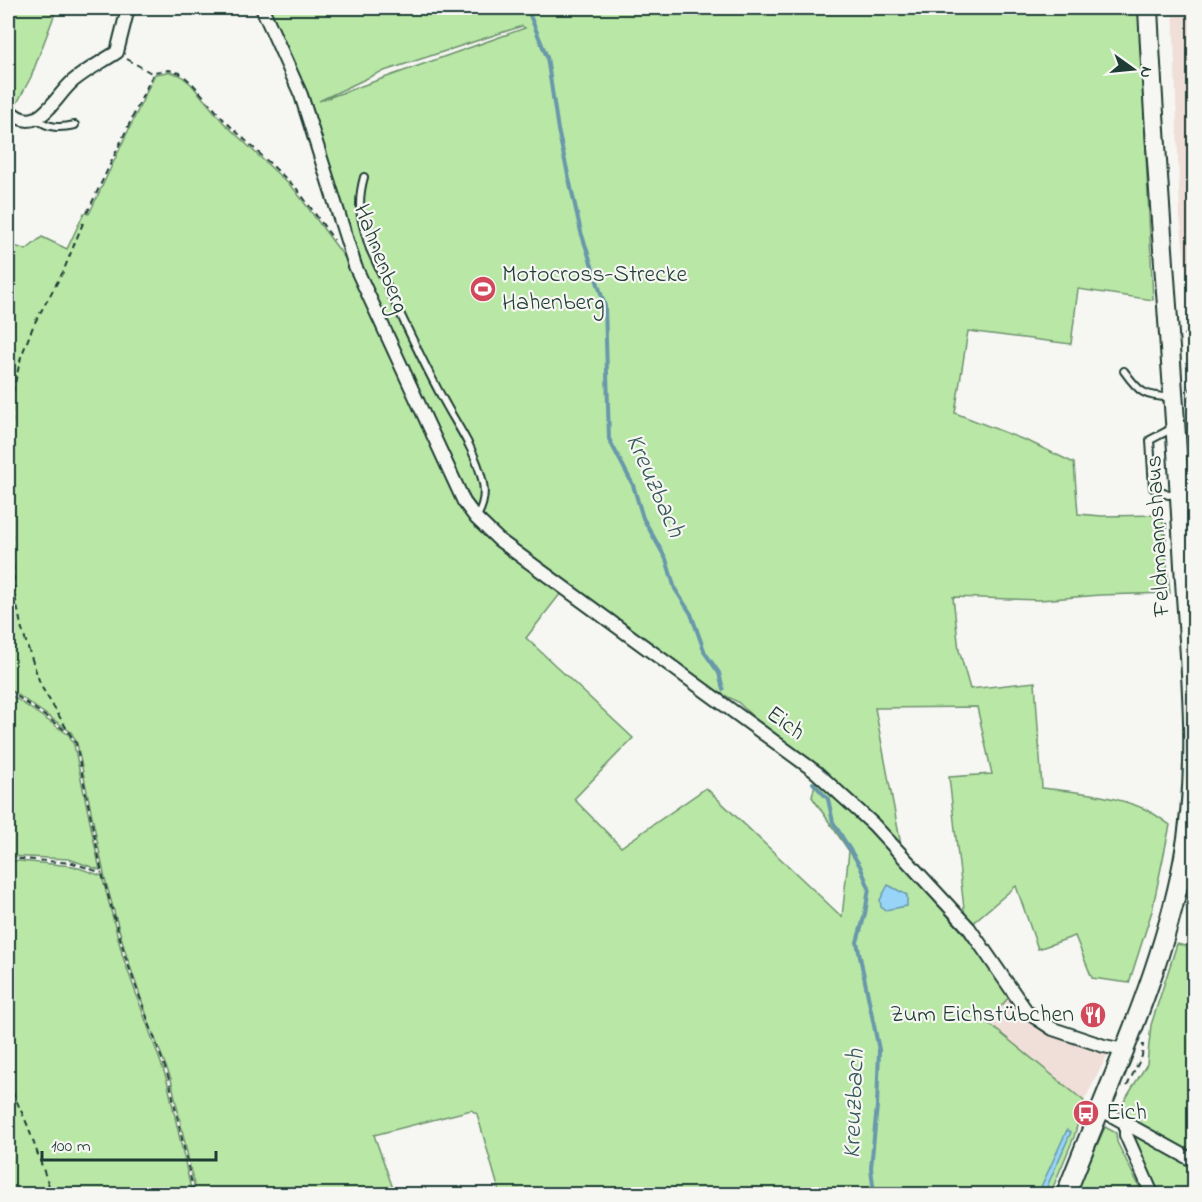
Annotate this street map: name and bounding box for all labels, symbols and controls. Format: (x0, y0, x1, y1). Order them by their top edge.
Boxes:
north arrow (1103, 39, 1163, 99)
text: N (1133, 64, 1159, 81)
street label: Hahnenberg (343, 199, 417, 319)
place label: Motocross-Strecke Hahenberg (502, 258, 687, 321)
sports icon: Motocross-Strecke Hahenberg (468, 274, 498, 304)
water label: Kreuzbach (614, 428, 694, 544)
street label: Feldmannshaus (1137, 454, 1181, 619)
street label: Eich (758, 698, 812, 750)
place label: Zum Eichstübchen (890, 998, 1074, 1033)
restaurant icon: Zum Eichstübchen (1078, 1000, 1108, 1030)
water label: Kreuzbach (834, 1048, 876, 1159)
place label: Eich (1106, 1096, 1147, 1131)
bus stop icon: Eich (1071, 1098, 1101, 1128)
scale bar (42, 1124, 216, 1162)
text: 100 m (51, 1134, 91, 1160)

